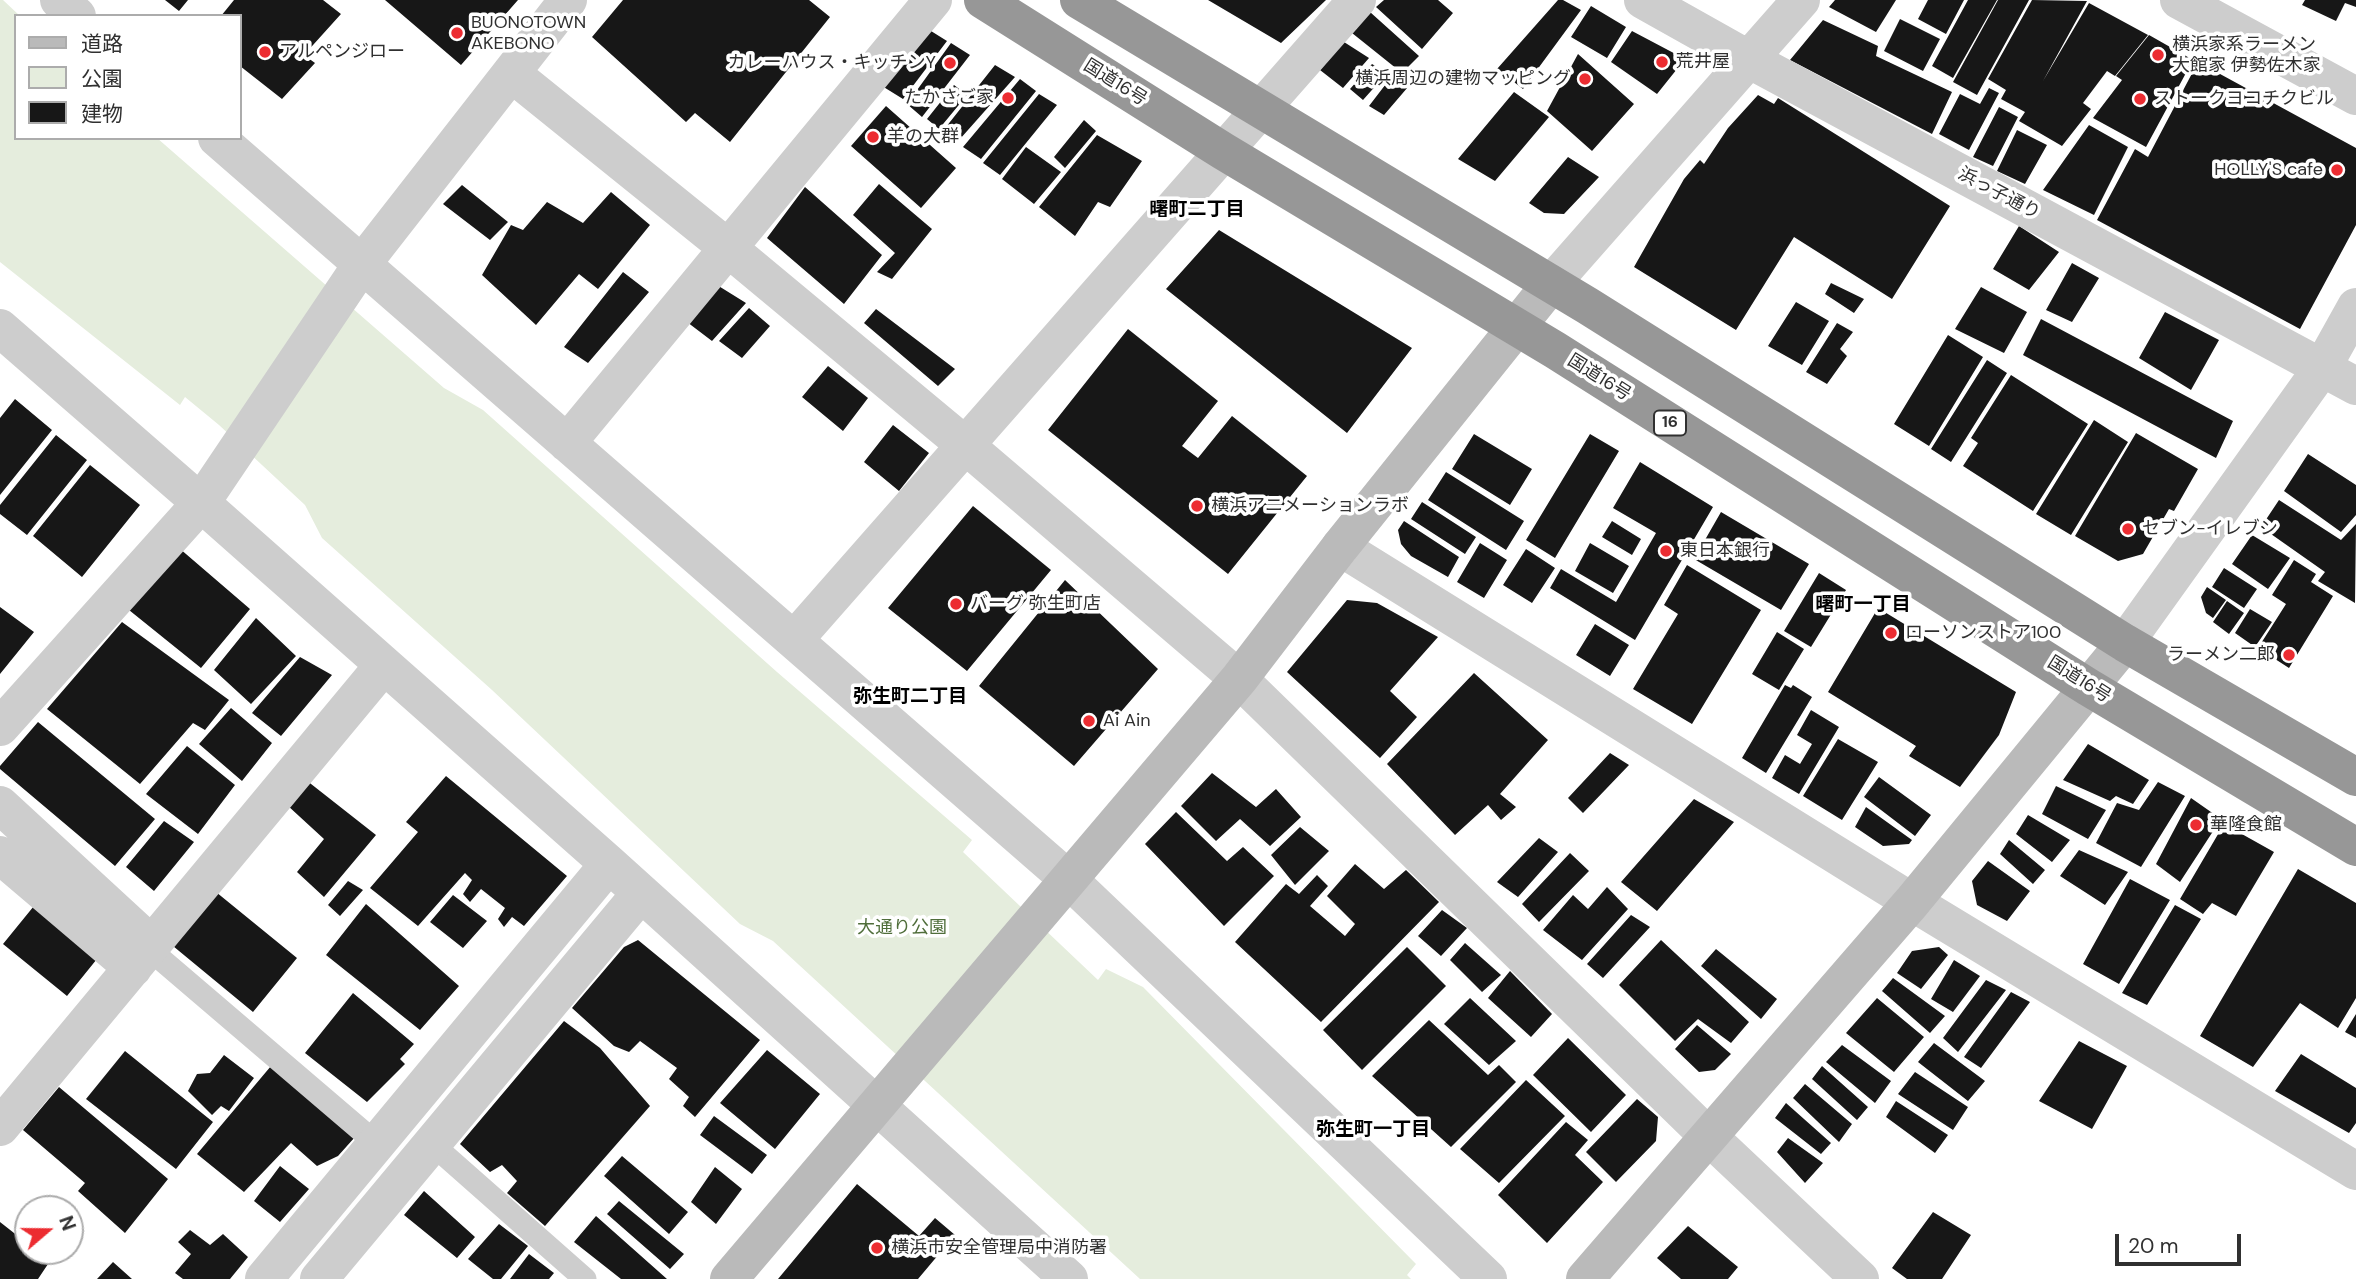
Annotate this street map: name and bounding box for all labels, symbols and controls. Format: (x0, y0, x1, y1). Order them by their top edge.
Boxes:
place label: BUONOTOWN AKEBONO (471, 12, 586, 54)
legend (14, 14, 242, 140)
marker: BUONOTOWN AKEBONO (449, 25, 465, 41)
text: 道路 (81, 30, 123, 58)
place label: 横浜家系ラーメン 大館家 伊勢佐木家 (2172, 34, 2321, 76)
place label: アルペンジロー (279, 41, 405, 63)
marker: アルペンジロー (257, 44, 273, 60)
marker: 横浜家系ラーメン 大館家 伊勢佐木家 (2150, 47, 2166, 63)
place label: 荒井屋 (1676, 51, 1730, 73)
place label: カレーハウス・キッチンY (728, 52, 936, 74)
marker: 荒井屋 (1654, 54, 1670, 70)
marker: カレーハウス・キッチンY (942, 55, 958, 71)
street label: 国道16号 (1079, 55, 1151, 111)
text: 公園 (81, 65, 123, 93)
place label: 横浜周辺の建物マッピング (1355, 68, 1571, 90)
marker: 横浜周辺の建物マッピング (1577, 71, 1593, 87)
place label: たかさご家 (904, 87, 994, 109)
place label: ストークヨコチクビル (2154, 88, 2334, 110)
marker: たかさご家 (1000, 90, 1016, 106)
marker: ストークヨコチクビル (2132, 91, 2148, 107)
text: 建物 (81, 100, 123, 128)
place label: 羊の大群 (887, 126, 959, 148)
marker: 羊の大群 (865, 129, 881, 145)
place label: HOLLY'S cafe (2214, 159, 2323, 181)
marker: HOLLY'S cafe (2329, 162, 2345, 178)
street label: 浜っ子通り (1954, 163, 2044, 225)
district label: 曙町二丁目 (1150, 199, 1244, 221)
street label: 国道16号 (1563, 350, 1635, 406)
road number: 16 (1654, 410, 1686, 436)
place label: 横浜アニメーションラボ (1211, 495, 1409, 517)
marker: 横浜アニメーションラボ (1189, 498, 1205, 514)
place label: セブン-イレブン (2142, 518, 2278, 540)
marker: セブン-イレブン (2120, 521, 2136, 537)
place label: 東日本銀行 (1680, 540, 1770, 562)
marker: 東日本銀行 (1658, 543, 1674, 559)
place label: バーグ 弥生町店 (970, 593, 1101, 615)
district label: 曙町一丁目 (1816, 594, 1910, 616)
marker: バーグ 弥生町店 (948, 596, 964, 612)
place label: ローソンストア100 (1905, 622, 2061, 644)
marker: ローソンストア100 (1883, 625, 1899, 641)
place label: ラーメン二郎 (2167, 644, 2275, 666)
marker: ラーメン二郎 (2281, 647, 2297, 663)
street label: 国道16号 (2043, 652, 2115, 708)
district label: 弥生町二丁目 (853, 686, 967, 708)
place label: Ai Ain (1103, 710, 1151, 732)
marker: Ai Ain (1081, 713, 1097, 729)
place label: 華隆食館 (2210, 814, 2282, 836)
marker: 華隆食館 (2188, 817, 2204, 833)
park label: 大通り公園 (857, 917, 947, 939)
district label: 弥生町一丁目 (1316, 1119, 1430, 1141)
north arrow (14, 1195, 84, 1265)
text: N (53, 1213, 81, 1234)
scale bar (2118, 1220, 2244, 1264)
text: 20 m (2128, 1232, 2179, 1260)
place label: 横浜市安全管理局中消防署 (891, 1237, 1107, 1259)
marker: 横浜市安全管理局中消防署 (869, 1240, 885, 1256)

